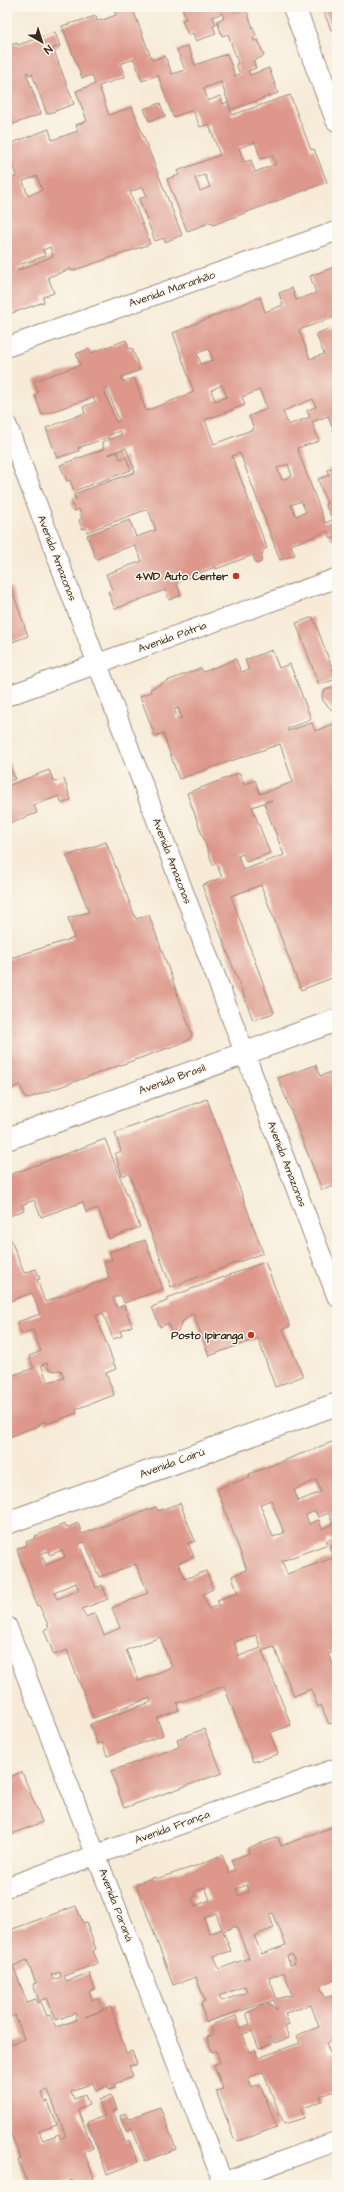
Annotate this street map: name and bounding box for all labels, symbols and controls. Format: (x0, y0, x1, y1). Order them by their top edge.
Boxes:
north arrow (22, 22, 62, 62)
text: N (41, 41, 55, 57)
street label: Avenida Maranhão (127, 267, 218, 311)
street label: Avenida Amazonas (34, 513, 80, 604)
place label: 4WD Auto Center (135, 569, 229, 584)
marker: 4WD Auto Center (231, 571, 241, 581)
street label: Avenida Pátria (136, 618, 209, 656)
street label: Avenida Amazonas (149, 816, 195, 907)
street label: Avenida Brasil (137, 1060, 208, 1098)
street label: Avenida Amazonas (264, 1119, 310, 1210)
place label: Posto Ipiranga (171, 1328, 243, 1345)
marker: Posto Ipiranga (246, 1330, 256, 1340)
street label: Avenida Cairú (137, 1444, 207, 1482)
street label: Avenida França (132, 1806, 212, 1848)
street label: Avenida Paraná (95, 1866, 137, 1944)

